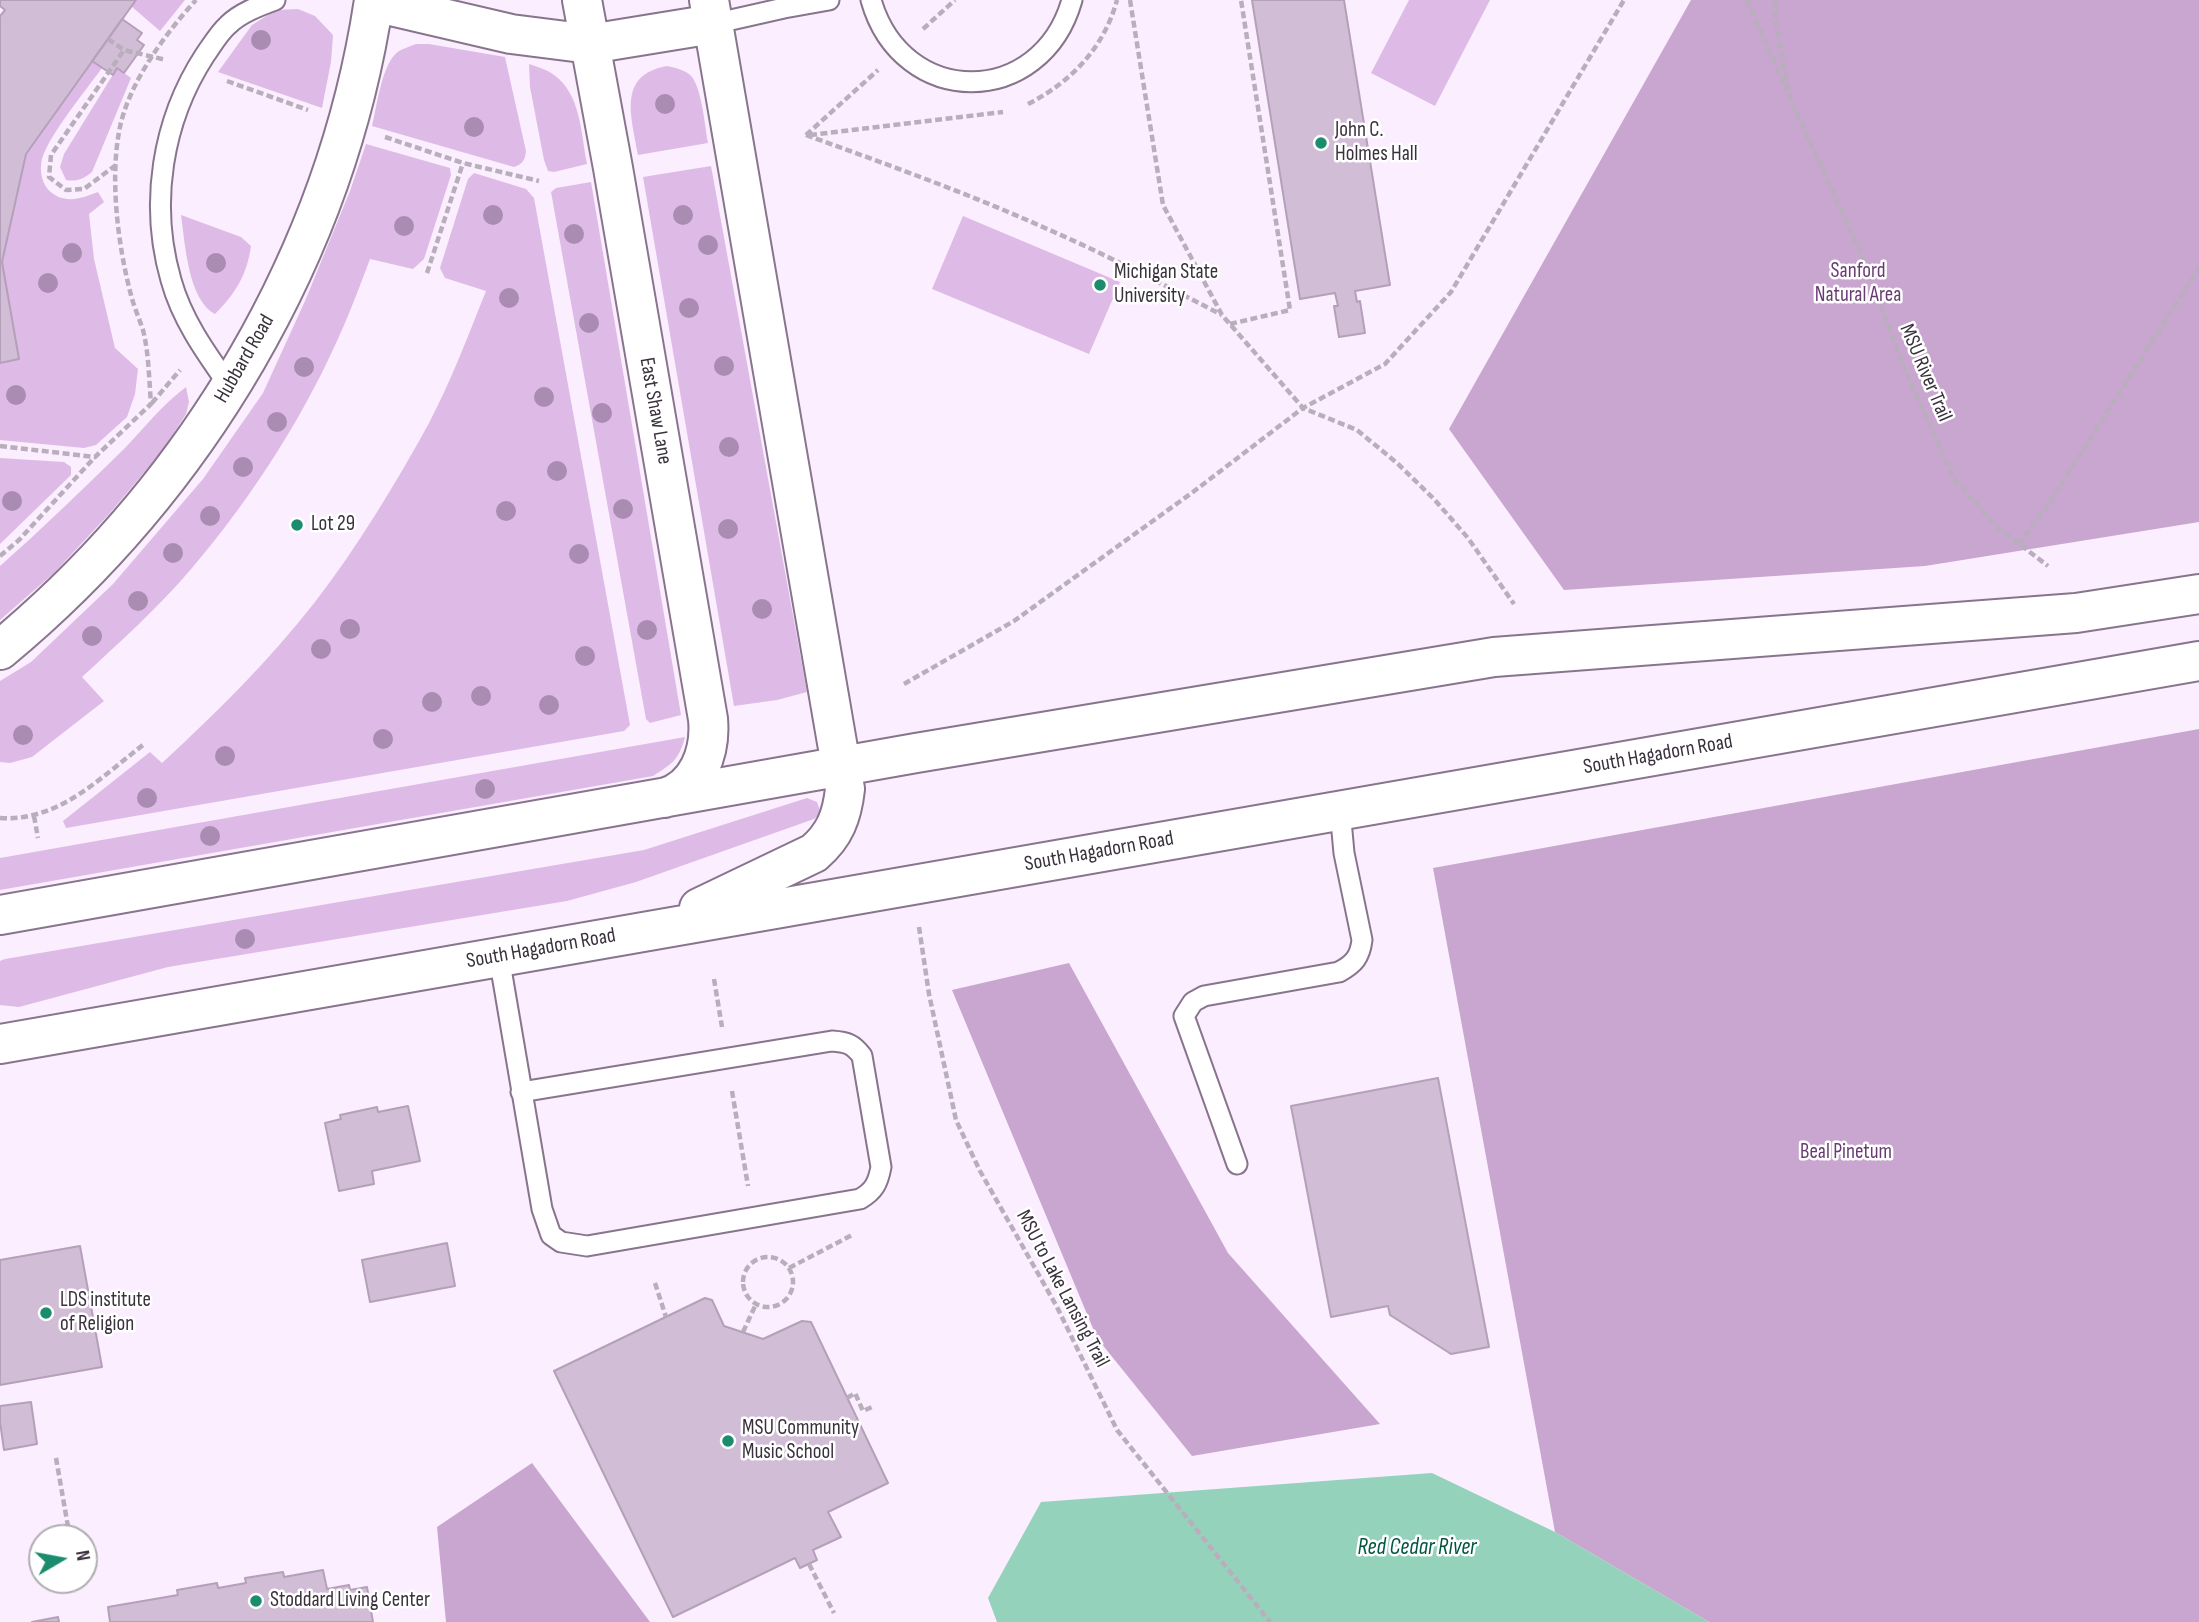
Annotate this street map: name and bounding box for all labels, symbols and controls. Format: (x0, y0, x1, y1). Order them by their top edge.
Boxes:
place label: John C. Holmes Hall (1335, 118, 1418, 168)
marker: John C. Holmes Hall (1313, 135, 1329, 151)
park label: Sanford Natural Area (1815, 259, 1901, 309)
place label: Michigan State University (1114, 260, 1218, 310)
marker: Michigan State University (1092, 277, 1108, 293)
street label: Hubbard Road (210, 310, 280, 408)
street label: MSU River Trail (1893, 321, 1957, 425)
street label: East Shaw Lane (633, 356, 677, 466)
place label: Lot 29 (311, 512, 355, 538)
marker: Lot 29 (289, 517, 305, 533)
street label: South Hagadorn Road (1581, 729, 1735, 781)
street label: South Hagadorn Road (1022, 826, 1176, 878)
street label: South Hagadorn Road (464, 923, 618, 975)
park label: Beal Pinetum (1800, 1140, 1892, 1166)
street label: MSU to Lake Lansing Trail (1010, 1206, 1114, 1372)
place label: LDS institute of Religion (60, 1288, 151, 1338)
marker: LDS institute of Religion (38, 1305, 54, 1321)
place label: MSU Community Music School (742, 1416, 859, 1466)
marker: MSU Community Music School (720, 1433, 736, 1449)
north arrow (28, 1524, 98, 1594)
water label: Red Cedar River (1357, 1534, 1477, 1562)
text: N (70, 1549, 94, 1563)
place label: Stoddard Living Center (270, 1588, 430, 1614)
marker: Stoddard Living Center (248, 1593, 264, 1609)

